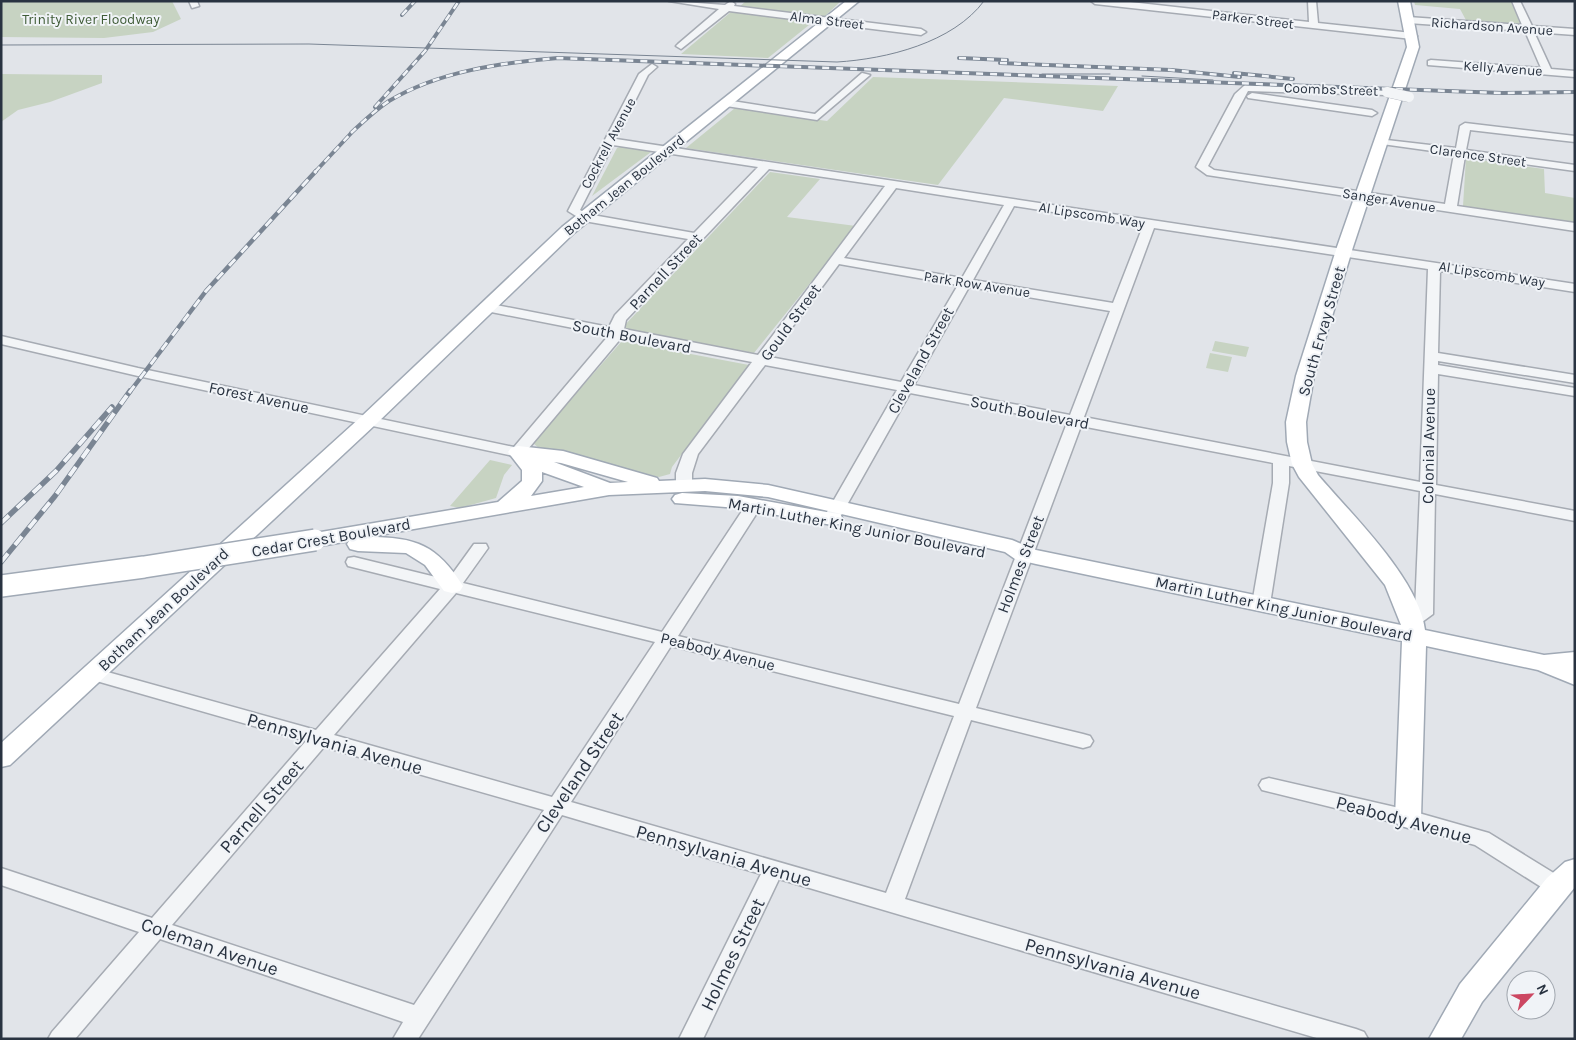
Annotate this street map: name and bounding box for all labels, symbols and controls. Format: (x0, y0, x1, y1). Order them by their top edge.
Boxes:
street label: Parker Street (1211, 6, 1295, 33)
street label: Alma Street (789, 8, 865, 33)
park label: Trinity River Floodway (22, 11, 160, 28)
street label: Richardson Avenue (1430, 14, 1554, 39)
street label: Kelly Avenue (1463, 57, 1543, 80)
street label: Coombs Street (1284, 79, 1378, 100)
street label: Cockrell Avenue (577, 95, 640, 192)
street label: Botham Jean Boulevard (560, 131, 688, 239)
street label: Clarence Street (1429, 140, 1527, 171)
street label: Sanger Avenue (1341, 185, 1437, 216)
street label: Al Lipscomb Way (1038, 199, 1147, 232)
street label: Parnell Street (625, 229, 706, 314)
street label: Al Lipscomb Way (1438, 258, 1547, 291)
street label: South Ervay Street (1294, 264, 1349, 398)
street label: Park Row Avenue (923, 268, 1031, 301)
street label: Gould Street (756, 280, 825, 364)
street label: Cleveland Street (883, 304, 958, 417)
street label: South Boulevard (571, 316, 693, 357)
street label: Forest Avenue (207, 378, 311, 417)
street label: Colonial Avenue (1418, 388, 1439, 504)
street label: South Boulevard (969, 392, 1091, 433)
street label: Martin Luther King Junior Boulevard (726, 493, 987, 562)
street label: Holmes Street (993, 513, 1048, 616)
street label: Cedar Crest Boulevard (250, 514, 412, 561)
street label: Botham Jean Boulevard (94, 544, 233, 675)
street label: Martin Luther King Junior Boulevard (1154, 572, 1414, 645)
street label: Peabody Avenue (659, 628, 777, 675)
street label: Pennsylvania Avenue (244, 708, 425, 780)
street label: Cleveland Street (531, 708, 628, 837)
street label: Parnell Street (215, 756, 308, 858)
street label: Peabody Avenue (1334, 791, 1474, 849)
street label: Pennsylvania Avenue (633, 820, 814, 892)
street label: Holmes Street (696, 895, 770, 1014)
street label: Coleman Avenue (138, 913, 281, 981)
street label: Pennsylvania Avenue (1022, 933, 1203, 1005)
north arrow (1506, 970, 1556, 1020)
text: N (1533, 982, 1552, 998)

